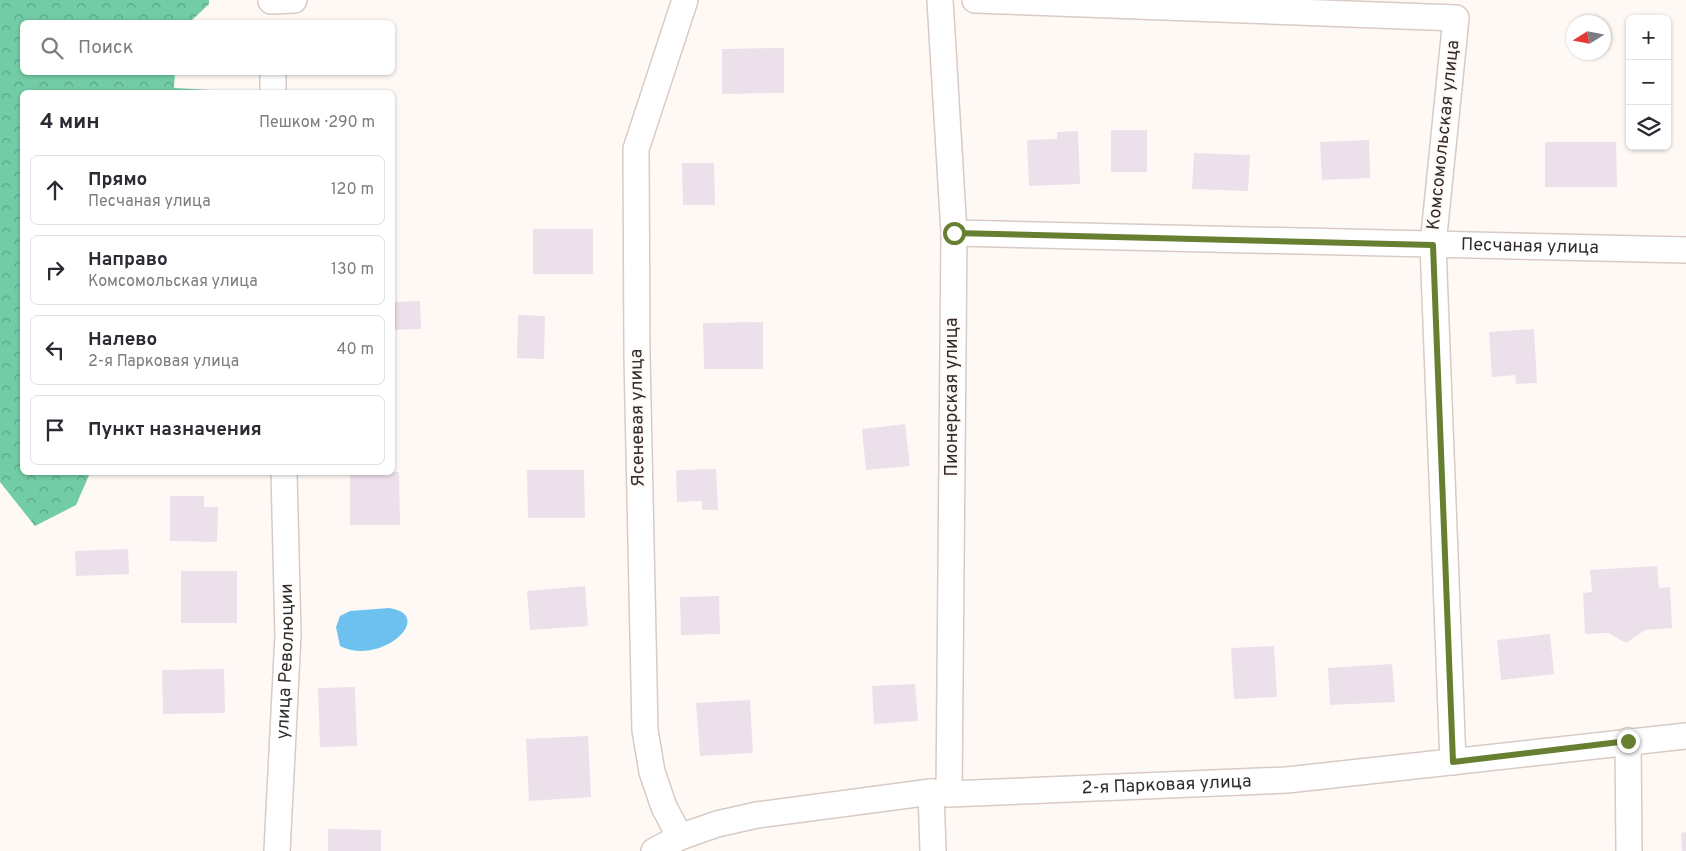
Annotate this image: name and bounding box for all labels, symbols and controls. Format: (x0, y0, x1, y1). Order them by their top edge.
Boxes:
north arrow (1566, 15, 1611, 60)
map controls (1626, 15, 1671, 150)
button: + (1626, 15, 1671, 60)
search box (20, 20, 395, 75)
icon: search (38, 34, 66, 62)
text: Поиск (78, 36, 134, 60)
street label: Комсомольская улица (1423, 39, 1465, 231)
button: − (1626, 60, 1671, 105)
button: layers (1626, 105, 1671, 150)
text: 4 мин (40, 109, 100, 136)
text: Пешком · 290 m (259, 113, 375, 133)
text: Прямо (88, 168, 147, 192)
icon: ahead (41, 176, 69, 204)
text: 120 m (331, 180, 374, 200)
text: Песчаная улица (88, 192, 211, 212)
route start (943, 222, 966, 245)
street label: Песчаная улица (1461, 233, 1599, 259)
text: Направо (88, 248, 168, 272)
icon: right (41, 256, 69, 284)
text: 130 m (331, 260, 374, 280)
text: Комсомольская улица (88, 272, 258, 292)
street label: Пионерская улица (941, 318, 964, 476)
text: Налево (88, 328, 157, 352)
icon: left (41, 336, 69, 364)
text: 40 m (336, 340, 374, 360)
street label: Ясеневая улица (625, 349, 651, 487)
text: 2-я Парковая улица (88, 352, 239, 372)
icon: arrive (41, 416, 69, 444)
text: Пункт назначения (88, 418, 262, 442)
street label: улица Революции (271, 583, 300, 740)
route end (1617, 730, 1640, 753)
street label: 2-я Парковая улица (1081, 770, 1252, 800)

